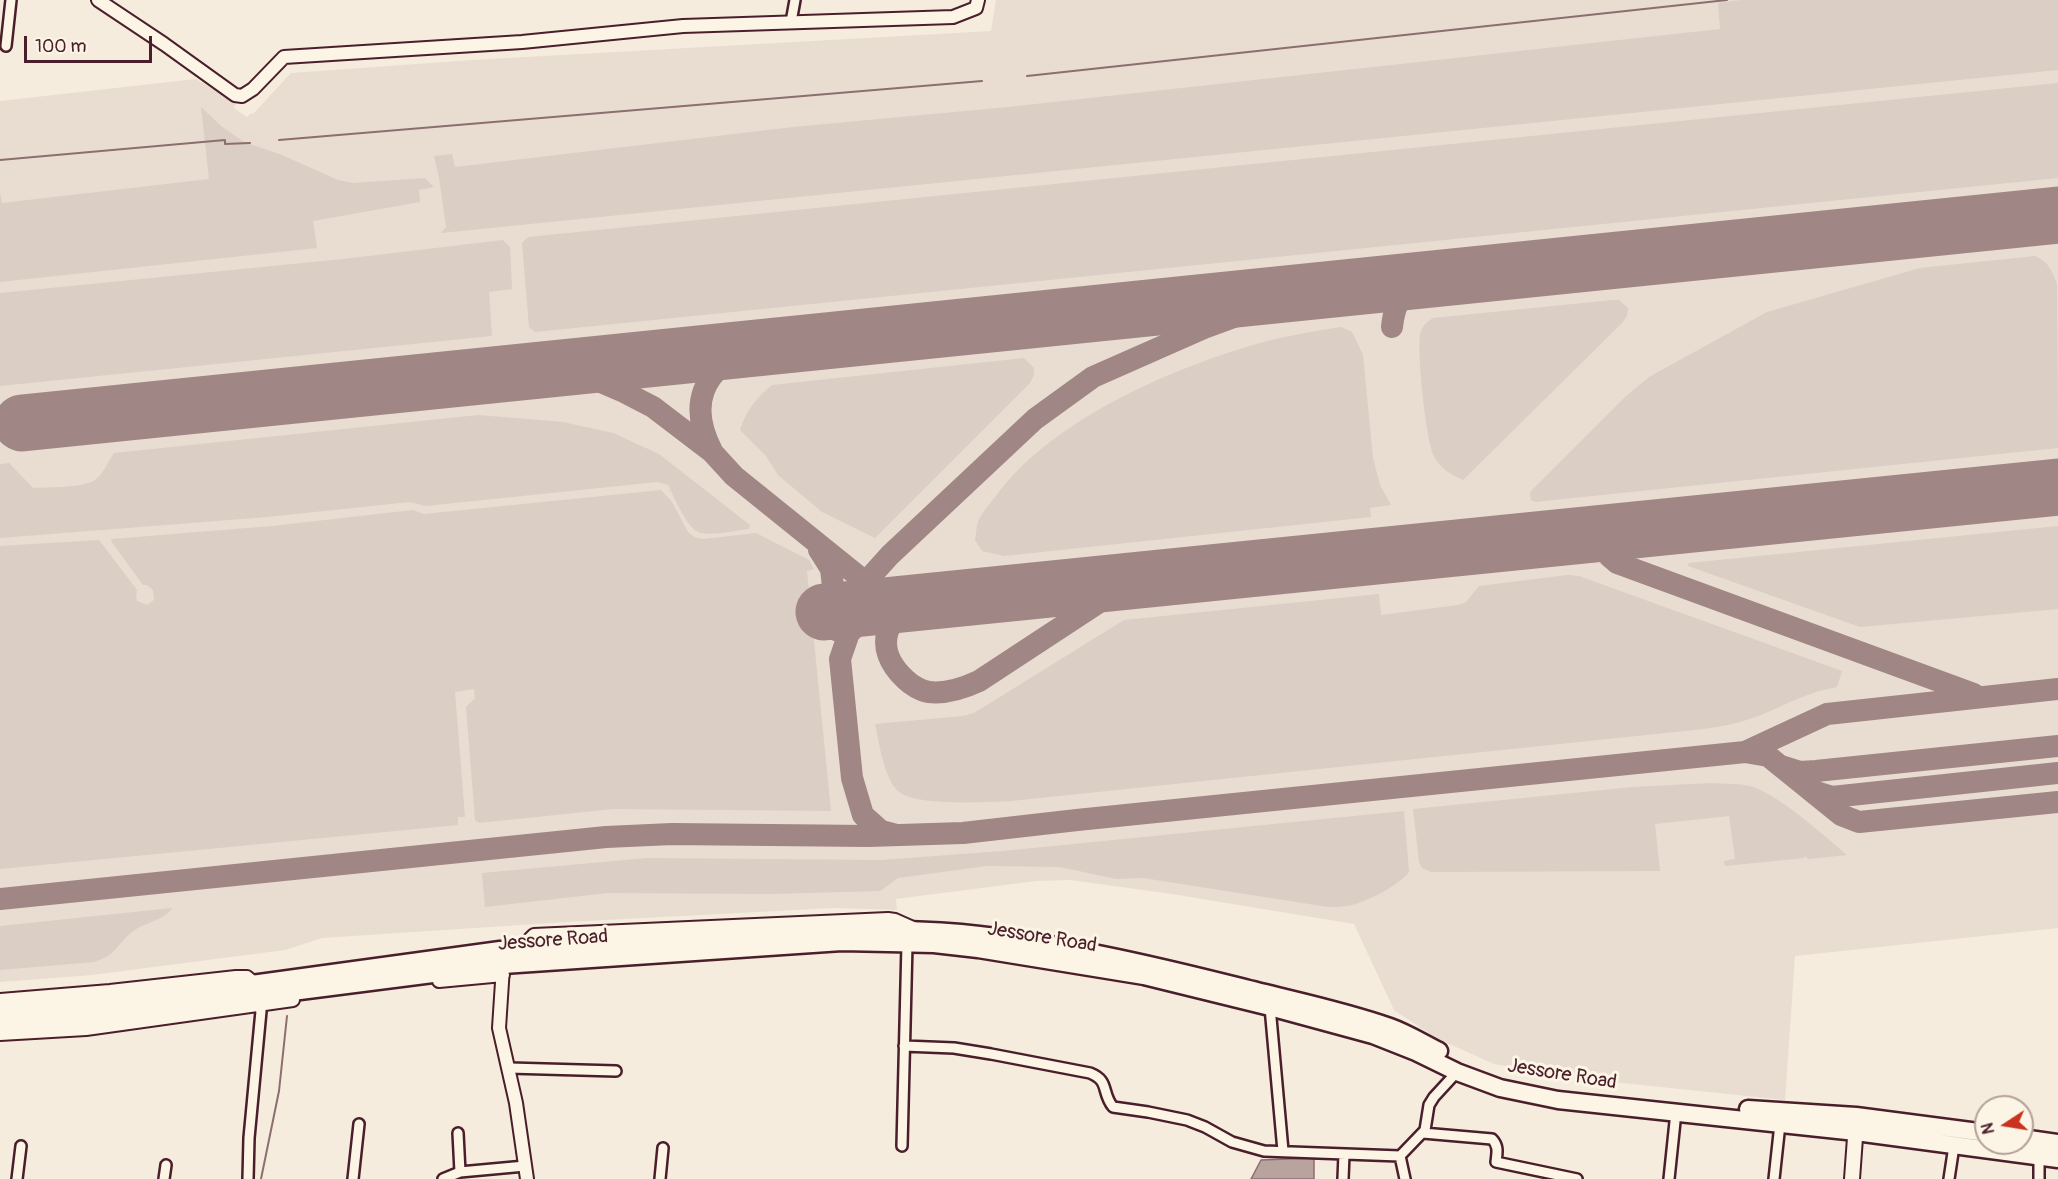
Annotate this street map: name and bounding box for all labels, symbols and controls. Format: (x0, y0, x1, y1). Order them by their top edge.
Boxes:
scale bar (27, 24, 154, 62)
text: 100 m (35, 35, 87, 58)
street label: Jessore Road (986, 918, 1098, 958)
street label: Jessore Road (497, 925, 609, 957)
street label: Jessore Road (1506, 1055, 1618, 1095)
north arrow (1974, 1095, 2034, 1155)
text: N (1977, 1121, 1999, 1136)

